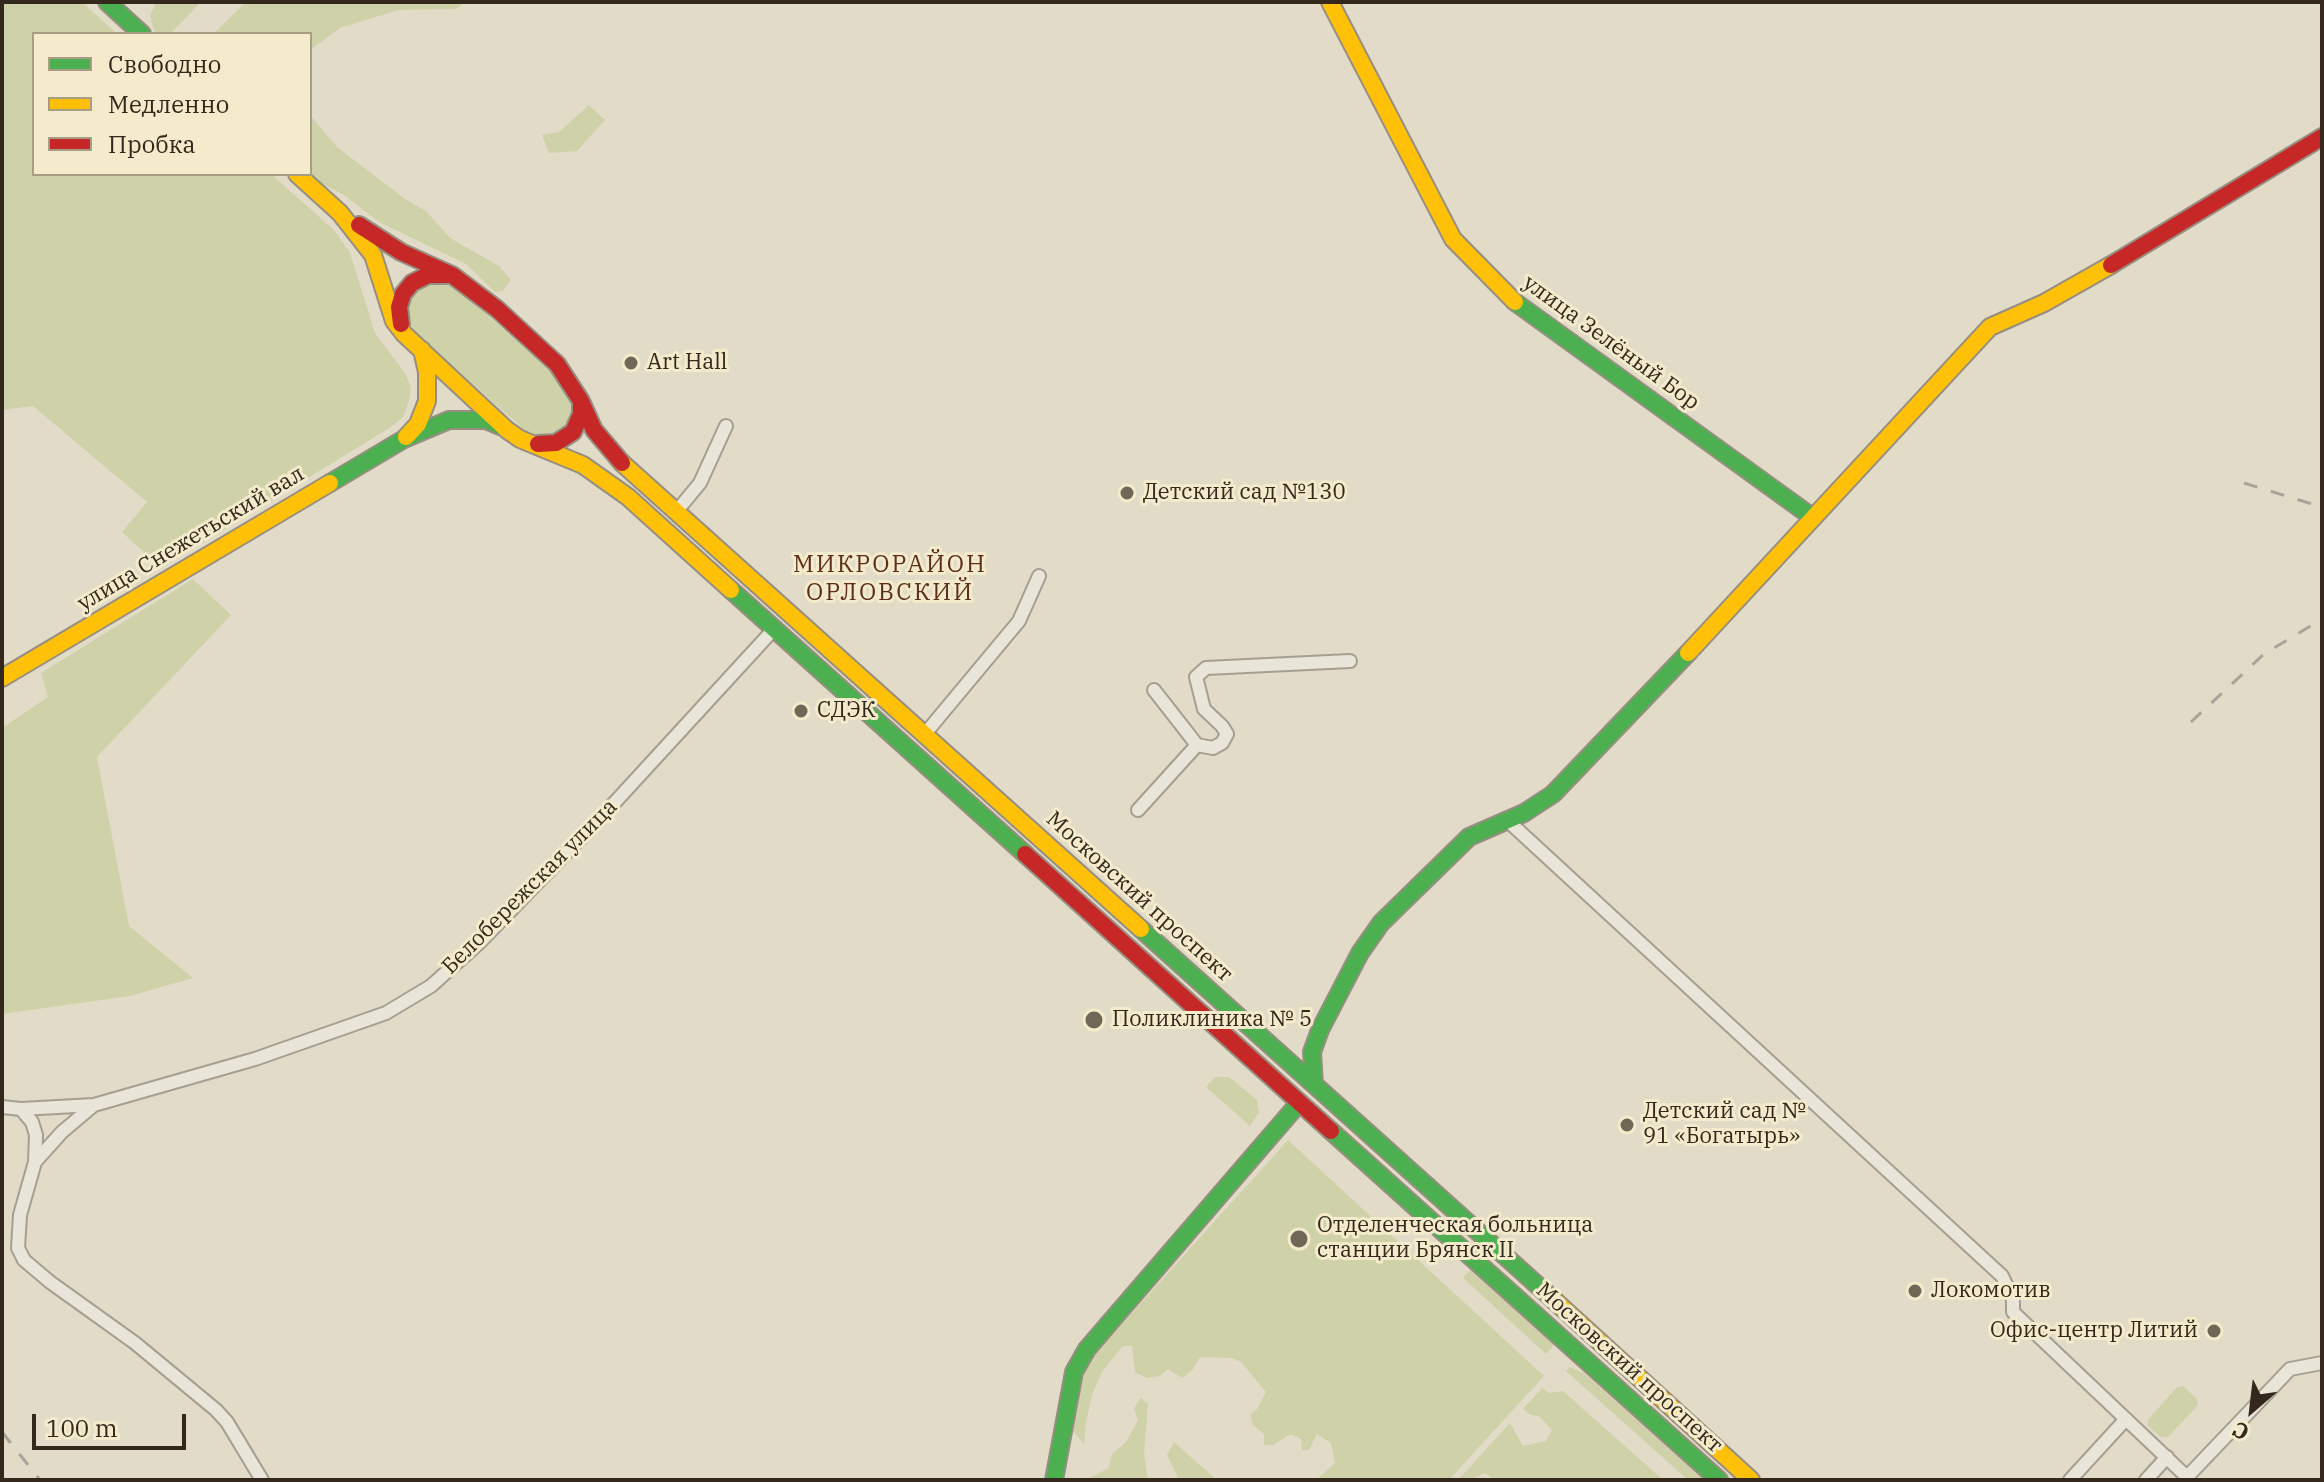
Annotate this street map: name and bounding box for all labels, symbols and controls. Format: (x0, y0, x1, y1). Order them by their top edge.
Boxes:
legend (32, 32, 312, 176)
text: Свободно (108, 48, 221, 80)
text: Медленно (108, 88, 229, 120)
text: Пробка (108, 128, 196, 160)
street label: улица Зелёный Бор (1518, 270, 1704, 416)
place label: Art Hall (647, 350, 727, 376)
marker: Art Hall (622, 354, 640, 372)
street label: улица Снежетьский вал (73, 461, 309, 617)
place label: Детский сад №130 (1143, 480, 1346, 506)
marker: Детский сад №130 (1118, 484, 1136, 502)
district label: МИКРОРАЙОН ОРЛОВСКИЙ (793, 551, 987, 607)
place label: СДЭК (817, 698, 876, 724)
marker: СДЭК (792, 702, 810, 720)
street label: Белобережская улица (437, 794, 623, 980)
street label: Московский проспект (1040, 806, 1238, 988)
place label: Поликлиника № 5 (1112, 1007, 1312, 1033)
marker: Поликлиника № 5 (1083, 1009, 1105, 1031)
place label: Детский сад № 91 «Богатырь» (1643, 1099, 1806, 1150)
marker: Детский сад № 91 «Богатырь» (1618, 1116, 1636, 1134)
place label: Отделенческая больница станции Брянск II (1317, 1213, 1593, 1264)
marker: Отделенческая больница станции Брянск II (1288, 1228, 1310, 1250)
street label: Московский проспект (1530, 1277, 1728, 1459)
place label: Локомотив (1931, 1278, 2051, 1304)
marker: Локомотив (1906, 1282, 1924, 1300)
place label: Офис-центр Литий (1990, 1318, 2198, 1344)
marker: Офис-центр Литий (2205, 1322, 2223, 1340)
north arrow (2212, 1370, 2292, 1450)
scale bar (36, 1398, 190, 1448)
text: 100 m (46, 1412, 118, 1444)
text: С (2227, 1415, 2254, 1448)

